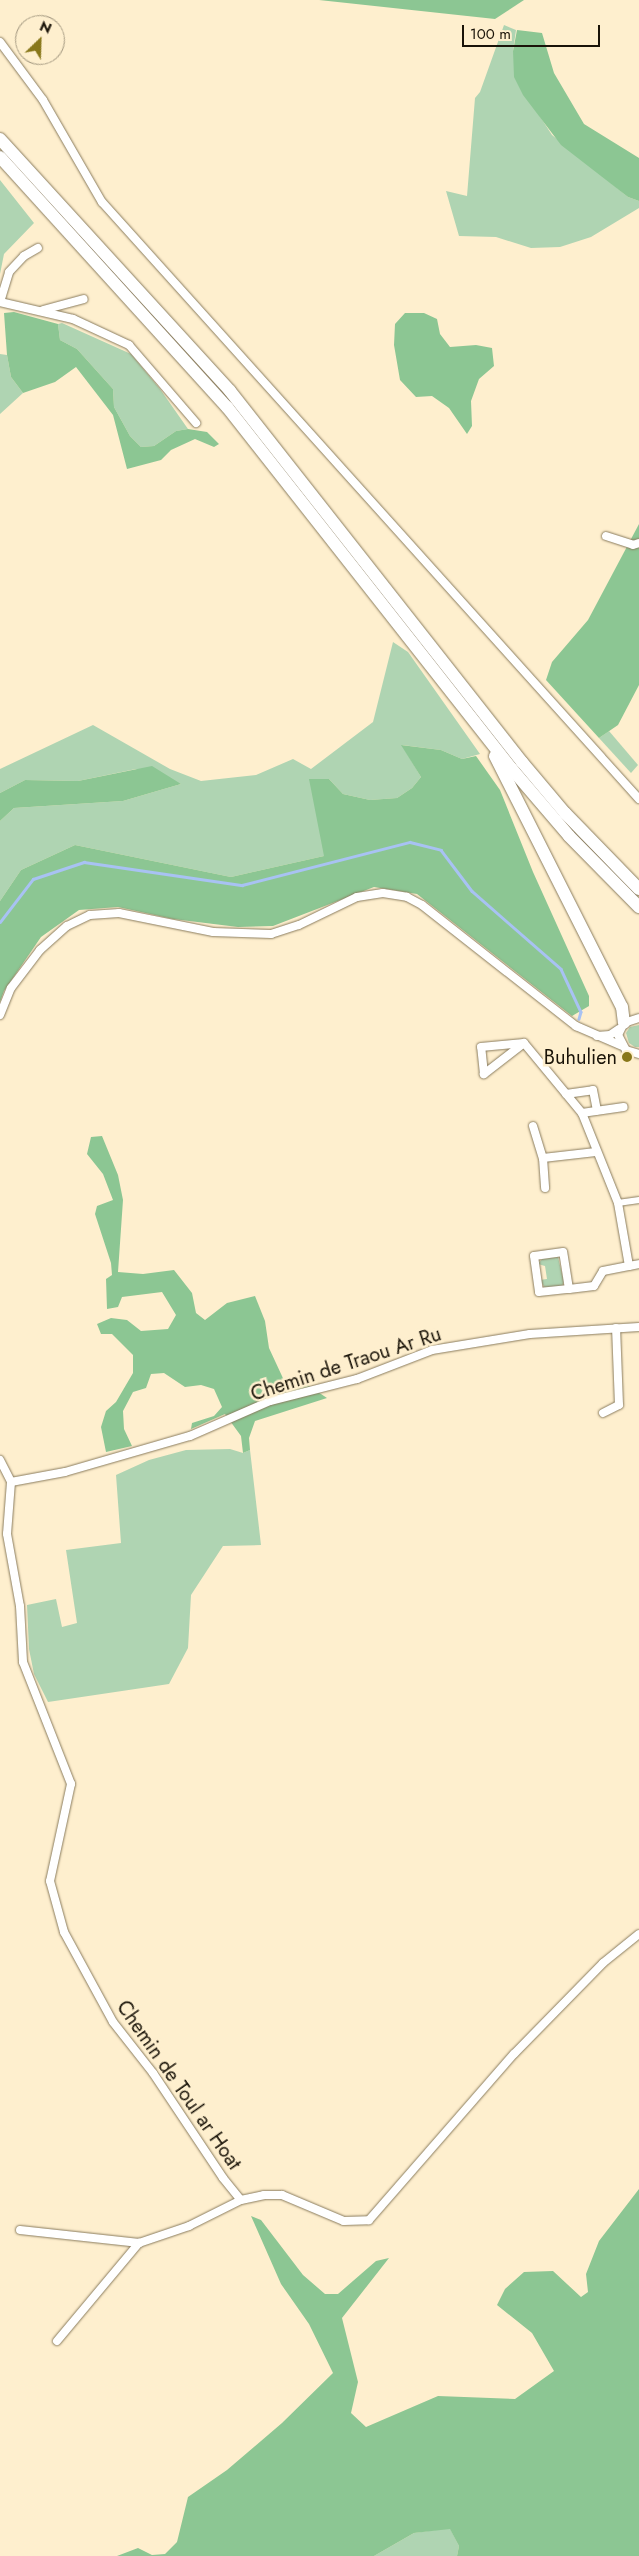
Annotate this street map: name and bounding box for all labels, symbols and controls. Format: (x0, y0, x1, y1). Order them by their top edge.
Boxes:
north arrow (15, 15, 65, 65)
scale bar (464, 15, 602, 47)
text: N (37, 16, 55, 39)
text: 100 m (470, 23, 511, 45)
place label: Buhulien (544, 1045, 617, 1069)
marker: Buhulien (621, 1051, 633, 1063)
street label: Chemin de Traou Ar Ru (248, 1322, 444, 1406)
street label: Chemin de Toul ar Hoat (112, 1996, 246, 2174)

